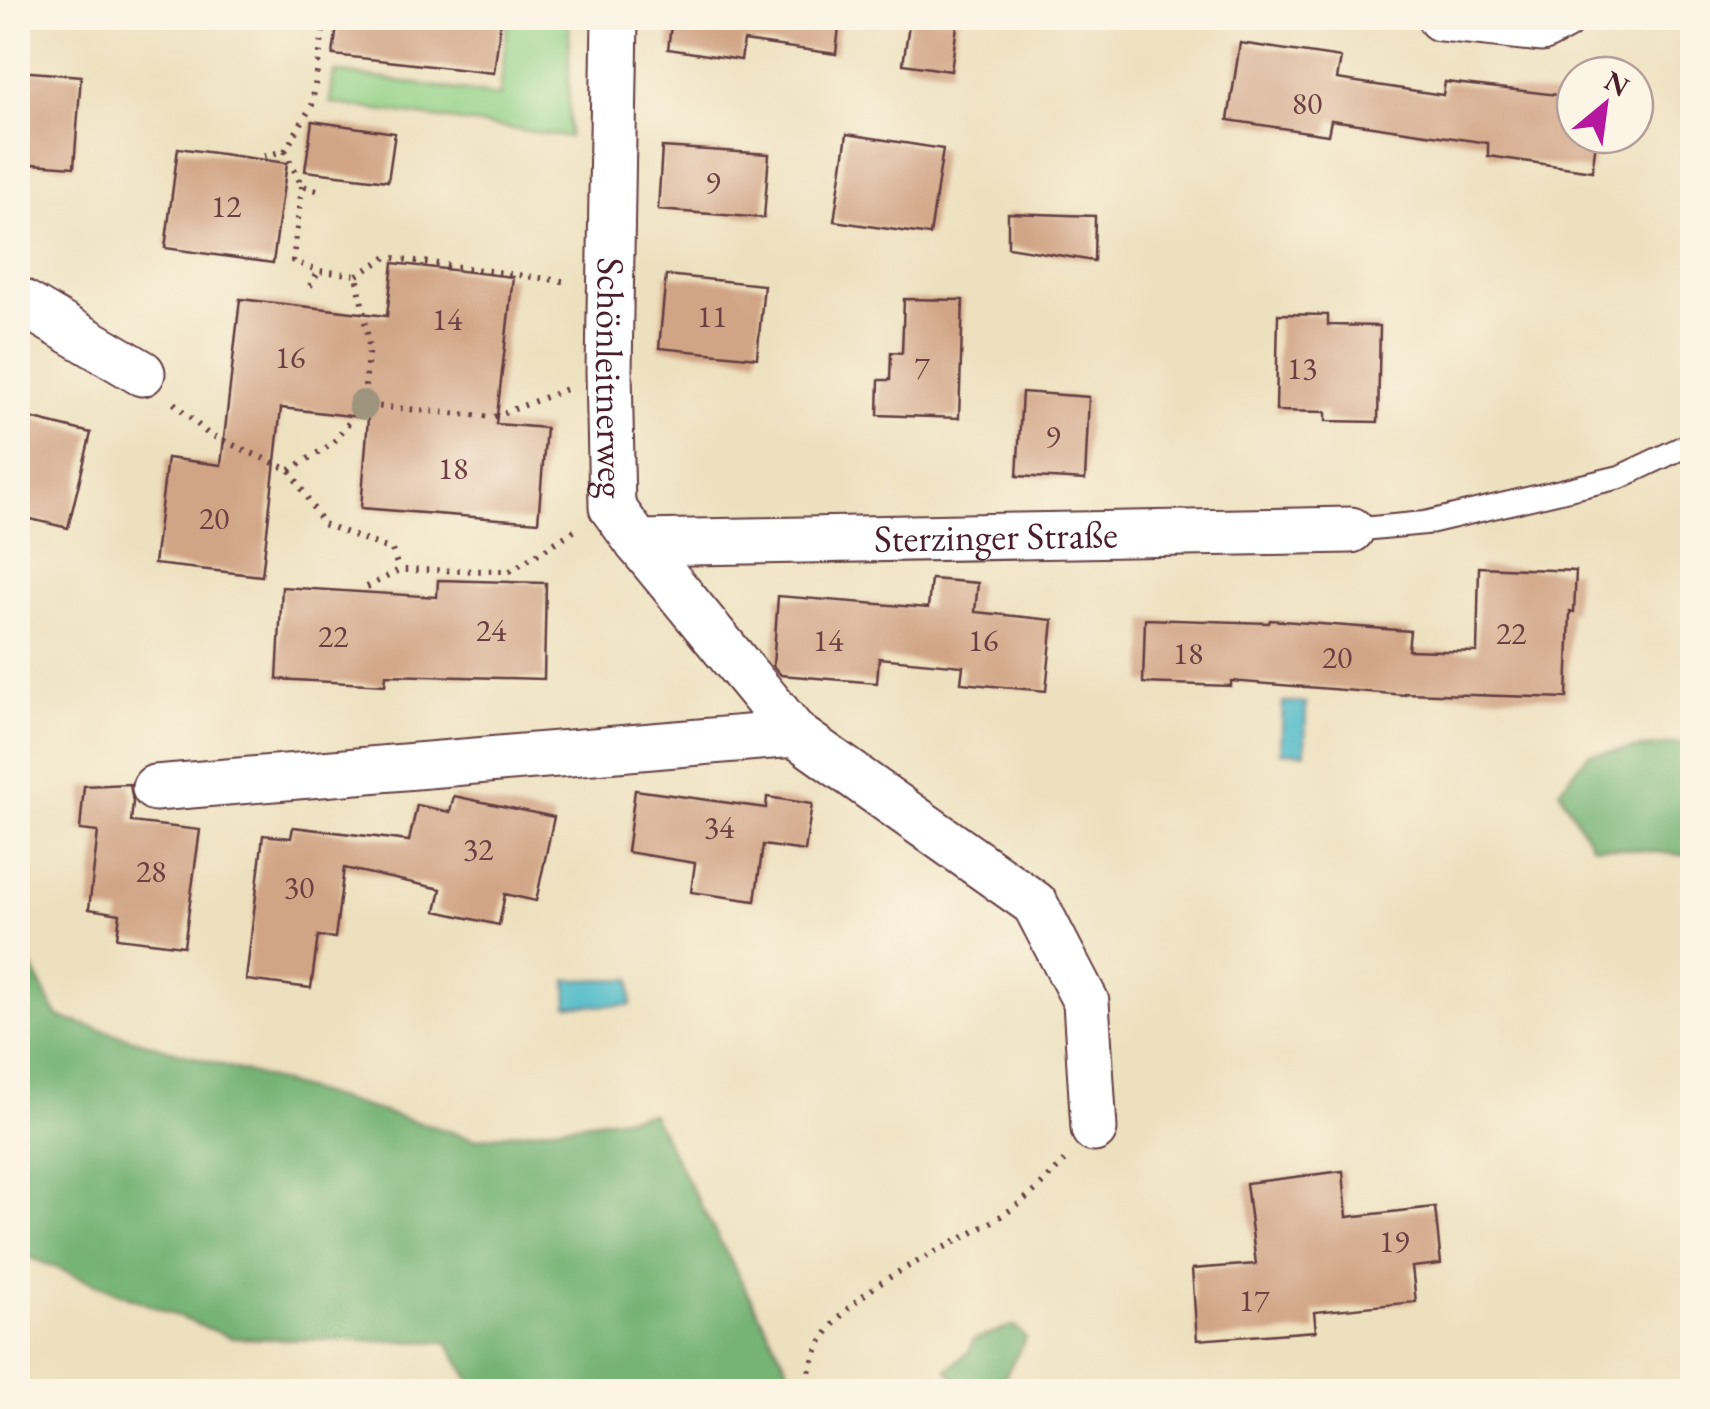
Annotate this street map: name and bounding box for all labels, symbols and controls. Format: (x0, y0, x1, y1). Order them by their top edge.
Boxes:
north arrow (1555, 55, 1655, 155)
text: N (1598, 62, 1636, 105)
house number: 80 (1292, 82, 1322, 124)
house number: 9 (705, 161, 721, 203)
house number: 12 (211, 185, 242, 227)
street label: Schönleitnerweg (585, 257, 637, 499)
house number: 11 (697, 295, 727, 337)
house number: 14 (432, 298, 463, 340)
house number: 16 (275, 336, 305, 378)
house number: 7 (914, 346, 930, 388)
house number: 13 (1287, 347, 1317, 389)
house number: 9 (1045, 415, 1061, 457)
house number: 18 (438, 447, 468, 489)
house number: 20 (199, 497, 229, 539)
street label: Sterzinger Straße (874, 509, 1118, 563)
house number: 24 (476, 609, 507, 651)
house number: 22 (1496, 612, 1527, 654)
house number: 22 (318, 615, 349, 657)
house number: 14 (813, 619, 844, 661)
house number: 16 (968, 619, 998, 661)
house number: 18 (1173, 632, 1203, 674)
house number: 20 (1322, 636, 1352, 678)
house number: 34 (704, 806, 735, 848)
house number: 32 (463, 828, 494, 870)
house number: 28 (136, 850, 166, 892)
house number: 30 (284, 866, 314, 908)
house number: 19 (1379, 1220, 1409, 1262)
house number: 17 (1239, 1279, 1270, 1321)

